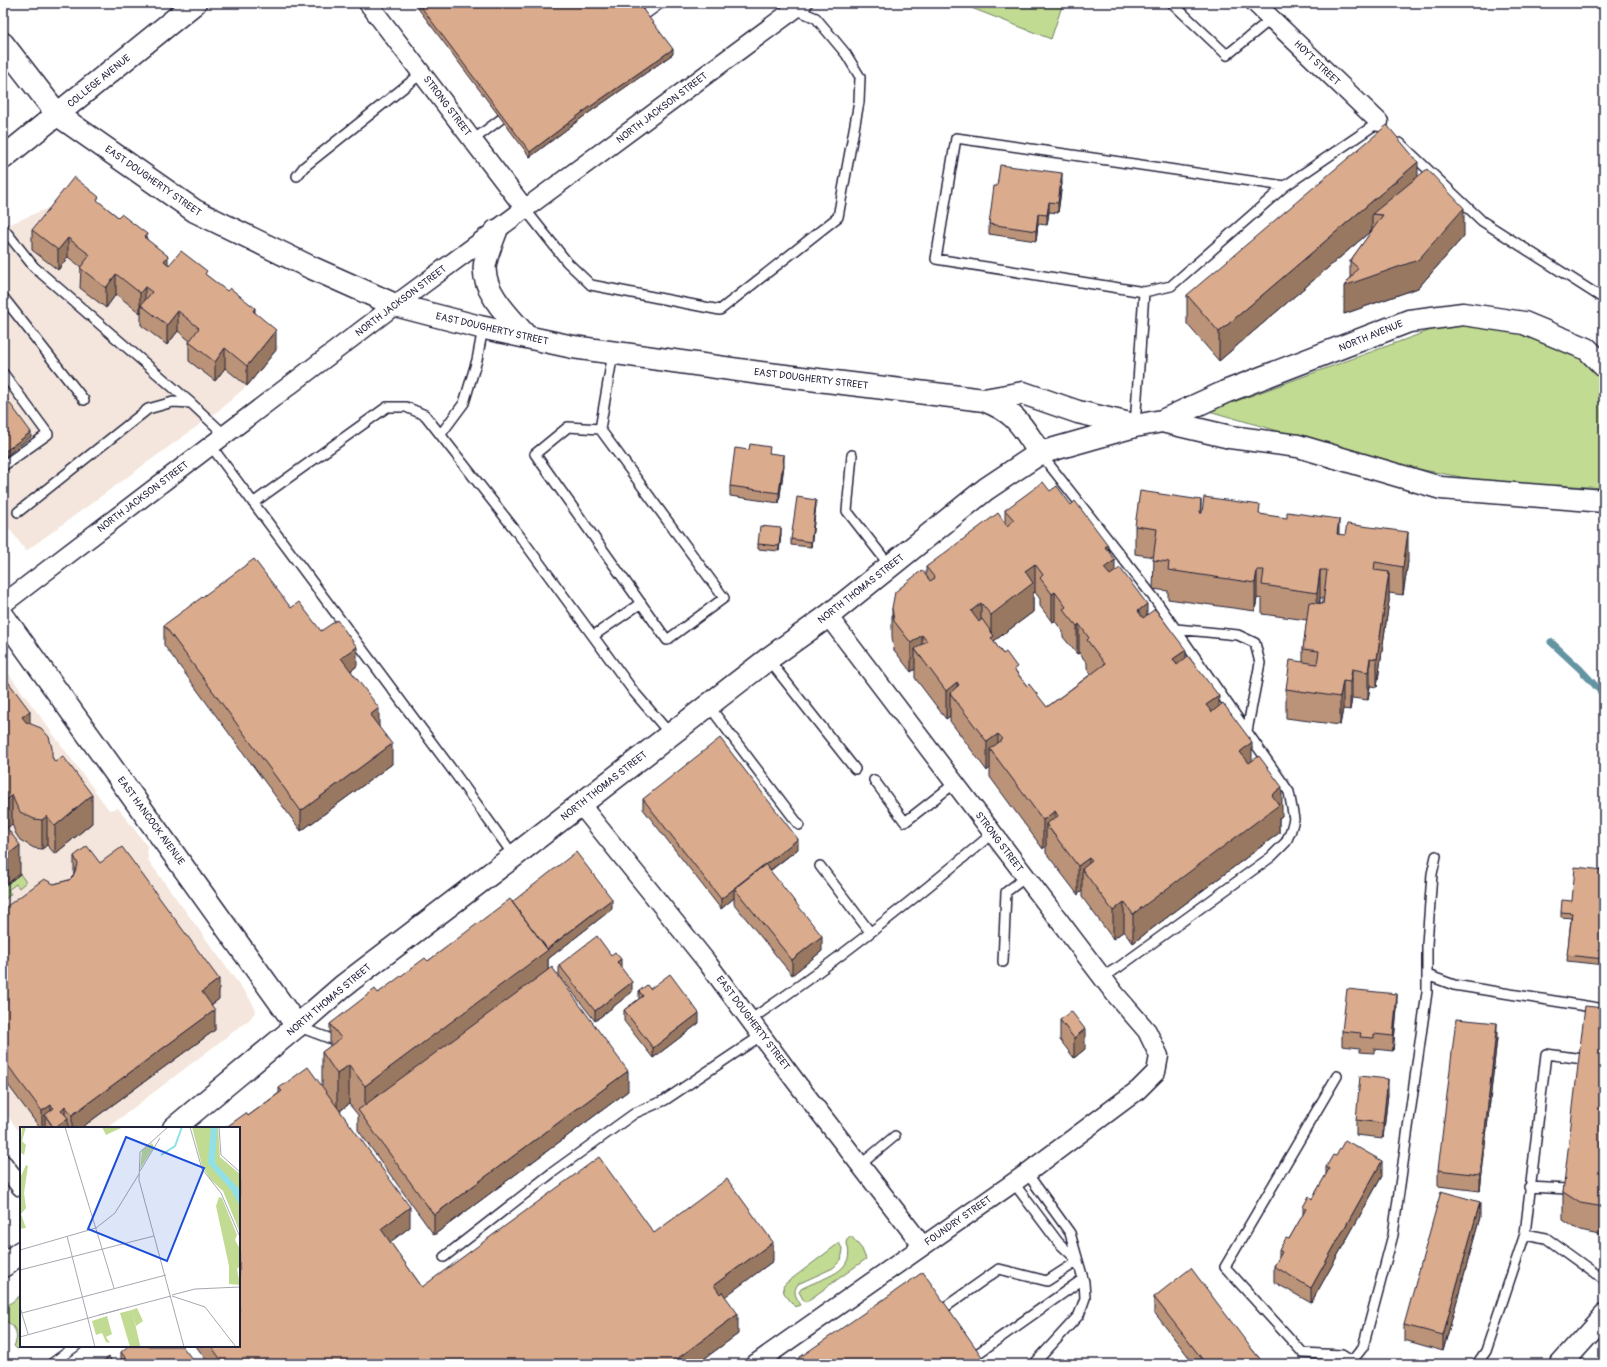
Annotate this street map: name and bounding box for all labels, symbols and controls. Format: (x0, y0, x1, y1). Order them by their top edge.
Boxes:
street label: HOYT STREET (1291, 38, 1343, 88)
street label: COLLEGE AVENUE (65, 52, 133, 110)
street label: NORTH JACKSON STREET (614, 70, 710, 146)
street label: STRONG STREET (420, 74, 474, 139)
street label: EAST DOUGHERTY STREET (103, 143, 204, 219)
street label: NORTH JACKSON STREET (353, 263, 449, 339)
street label: EAST DOUGHERTY STREET (435, 310, 550, 348)
street label: NORTH AVENUE (1337, 318, 1405, 354)
street label: EAST DOUGHERTY STREET (753, 366, 869, 392)
street label: NORTH JACKSON STREET (95, 459, 191, 535)
street label: NORTH THOMAS STREET (816, 551, 907, 626)
street label: NORTH THOMAS STREET (559, 748, 650, 823)
street label: EAST HANCOCK AVENUE (115, 774, 187, 868)
street label: STRONG STREET (972, 810, 1026, 875)
street label: NORTH THOMAS STREET (285, 961, 374, 1039)
street label: EAST DOUGHERTY STREET (714, 974, 793, 1073)
inset map (20, 1127, 240, 1347)
street label: FOUNDRY STREET (922, 1193, 994, 1249)

